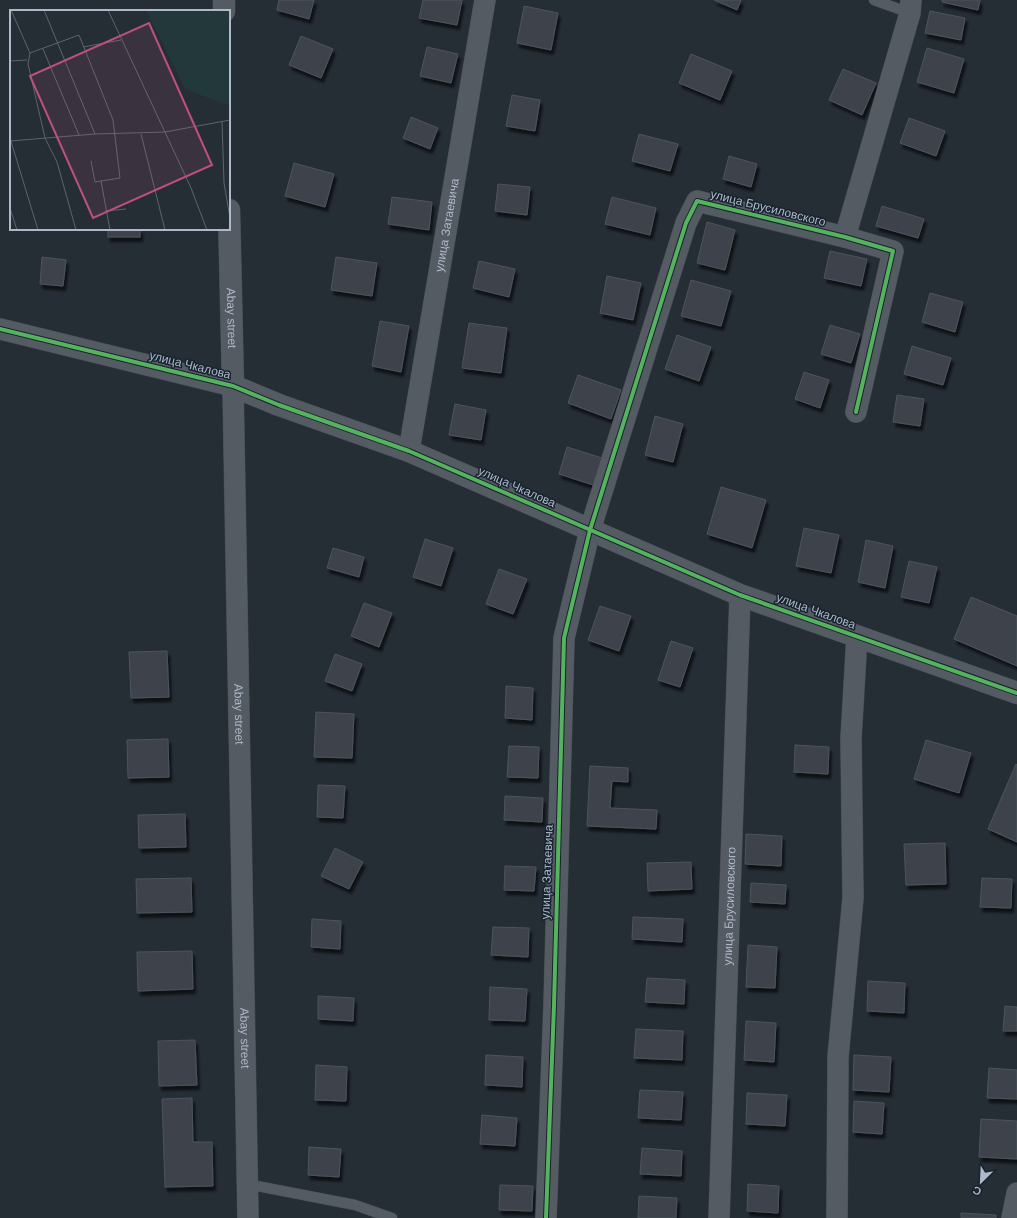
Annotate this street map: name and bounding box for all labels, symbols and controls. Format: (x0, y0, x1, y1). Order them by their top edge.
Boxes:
inset map (10, 10, 230, 230)
street label: улица Затаевича (432, 177, 462, 273)
street label: улица Брусиловского (709, 187, 827, 229)
street label: Abay street (224, 287, 239, 349)
street label: улица Чкалова (148, 348, 232, 382)
street label: улица Чкалова (476, 464, 558, 510)
street label: улица Чкалова (774, 590, 858, 632)
street label: Abay street (231, 684, 246, 745)
street label: улица Затаевича (538, 824, 556, 920)
street label: улица Брусиловского (721, 846, 739, 966)
street label: Abay street (237, 1008, 252, 1069)
north arrow (961, 1162, 1001, 1202)
text: С (971, 1184, 983, 1198)

